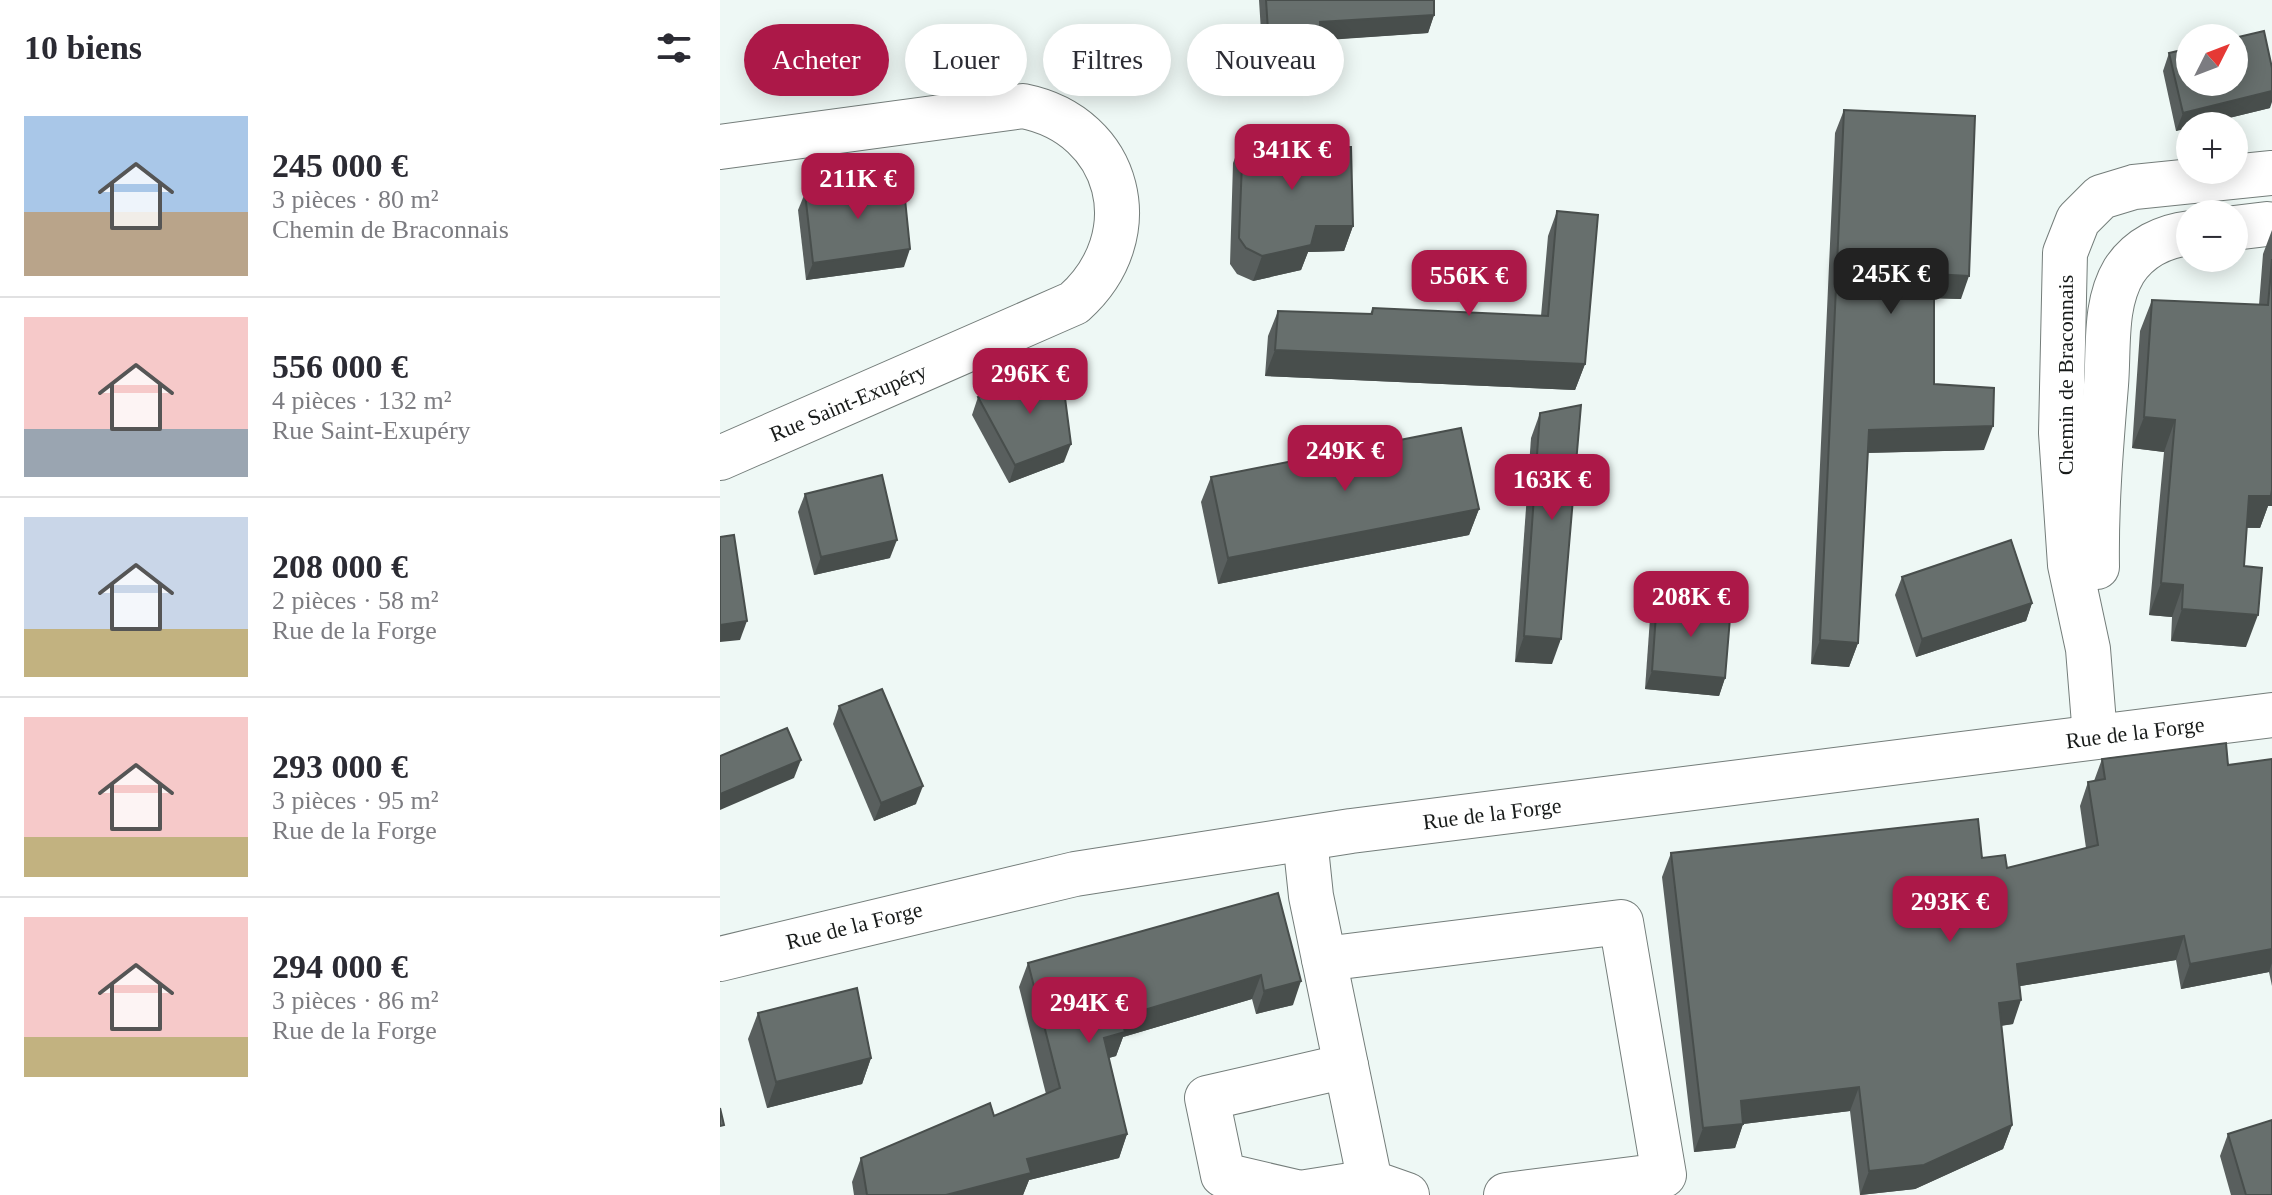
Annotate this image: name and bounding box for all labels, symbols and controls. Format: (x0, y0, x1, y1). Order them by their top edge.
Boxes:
chip: Acheter (744, 24, 889, 96)
chip: Louer (905, 24, 1027, 96)
chip: Filtres (1043, 24, 1171, 96)
chip: Nouveau (1187, 24, 1344, 96)
north arrow (2176, 24, 2248, 96)
map controls (2176, 24, 2248, 272)
icon: filters (652, 26, 696, 70)
text: 10 biens (24, 29, 142, 66)
button: + (2176, 112, 2248, 184)
pin: 341K € (1227, 124, 1357, 192)
text: 341K € (1253, 135, 1331, 164)
text: 245 000 € (272, 147, 408, 184)
icon: home (88, 148, 184, 244)
pin: 211K € (793, 153, 923, 221)
text: 211K € (819, 164, 897, 193)
text: 3 pièces · 80 m² (272, 185, 439, 214)
button: − (2176, 200, 2248, 272)
text: Chemin de Braconnais (272, 215, 509, 244)
pin: 245K € (1826, 248, 1956, 316)
pin: 556K € (1404, 250, 1534, 318)
text: 245K € (1852, 259, 1930, 288)
text: 556K € (1430, 261, 1508, 290)
street label: Chemin de Braconnais (2053, 275, 2078, 475)
text: 556 000 € (272, 348, 408, 385)
pin: 296K € (965, 348, 1095, 416)
icon: home (88, 349, 184, 445)
street label: Rue Saint-Exupéry (766, 358, 930, 447)
text: 296K € (991, 359, 1069, 388)
text: 4 pièces · 132 m² (272, 386, 452, 415)
text: Rue Saint-Exupéry (272, 416, 471, 445)
pin: 249K € (1280, 425, 1410, 493)
text: 249K € (1306, 436, 1384, 465)
pin: 163K € (1487, 454, 1617, 522)
text: 163K € (1513, 465, 1591, 494)
text: 208 000 € (272, 548, 408, 585)
icon: home (88, 549, 184, 645)
pin: 208K € (1626, 571, 1756, 639)
text: 208K € (1652, 582, 1730, 611)
text: 2 pièces · 58 m² (272, 586, 439, 615)
text: Rue de la Forge (272, 616, 437, 645)
street label: Rue de la Forge (2064, 712, 2206, 753)
text: 293 000 € (272, 748, 408, 785)
icon: home (88, 749, 184, 845)
text: 3 pièces · 95 m² (272, 786, 439, 815)
street label: Rue de la Forge (1421, 793, 1563, 834)
text: Rue de la Forge (272, 816, 437, 845)
pin: 293K € (1885, 876, 2015, 944)
text: 293K € (1911, 887, 1989, 916)
street label: Rue de la Forge (783, 896, 925, 954)
text: 294 000 € (272, 948, 408, 985)
icon: home (88, 949, 184, 1045)
pin: 294K € (1024, 977, 1154, 1045)
text: 3 pièces · 86 m² (272, 986, 439, 1015)
text: 294K € (1050, 988, 1128, 1017)
text: Rue de la Forge (272, 1016, 437, 1045)

